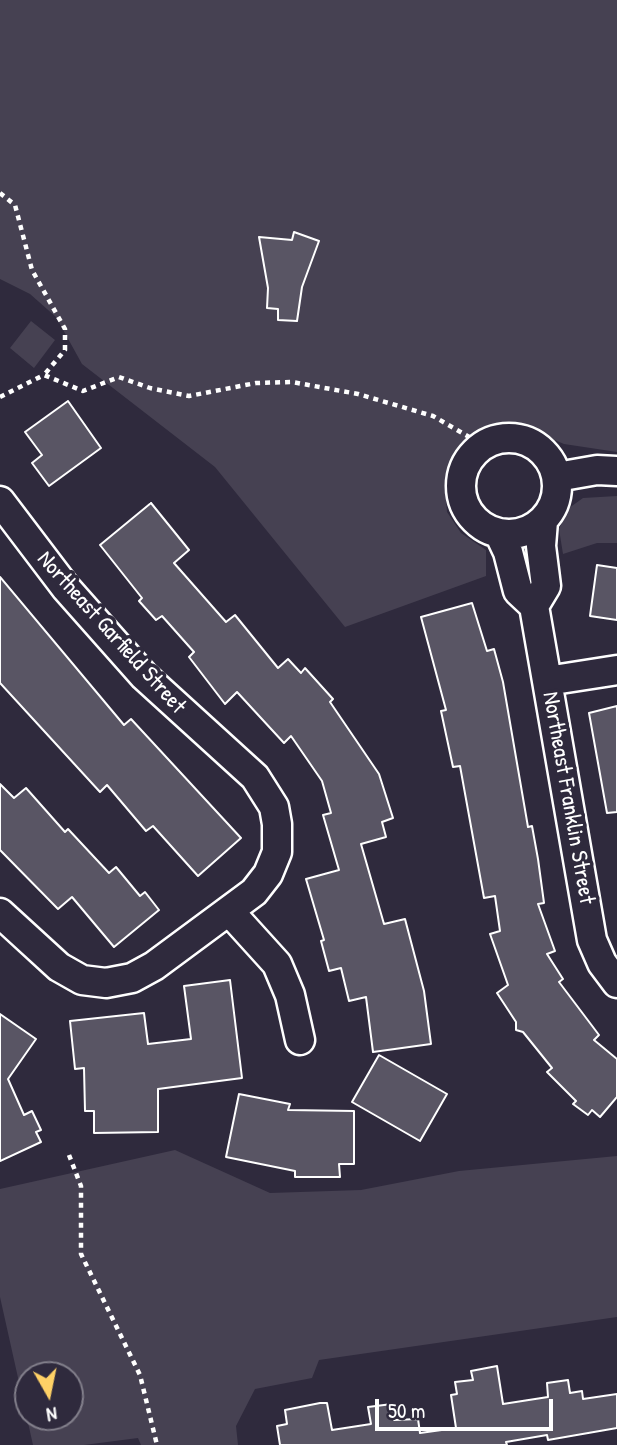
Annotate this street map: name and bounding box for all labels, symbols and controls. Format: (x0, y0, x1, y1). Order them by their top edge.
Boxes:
street label: Northeast Garfield Street (31, 546, 191, 720)
street label: Northeast Franklin Street (536, 690, 600, 906)
north arrow (14, 1361, 84, 1431)
scale bar (379, 1386, 558, 1430)
text: 50 m (388, 1396, 425, 1425)
text: N (45, 1401, 59, 1428)

